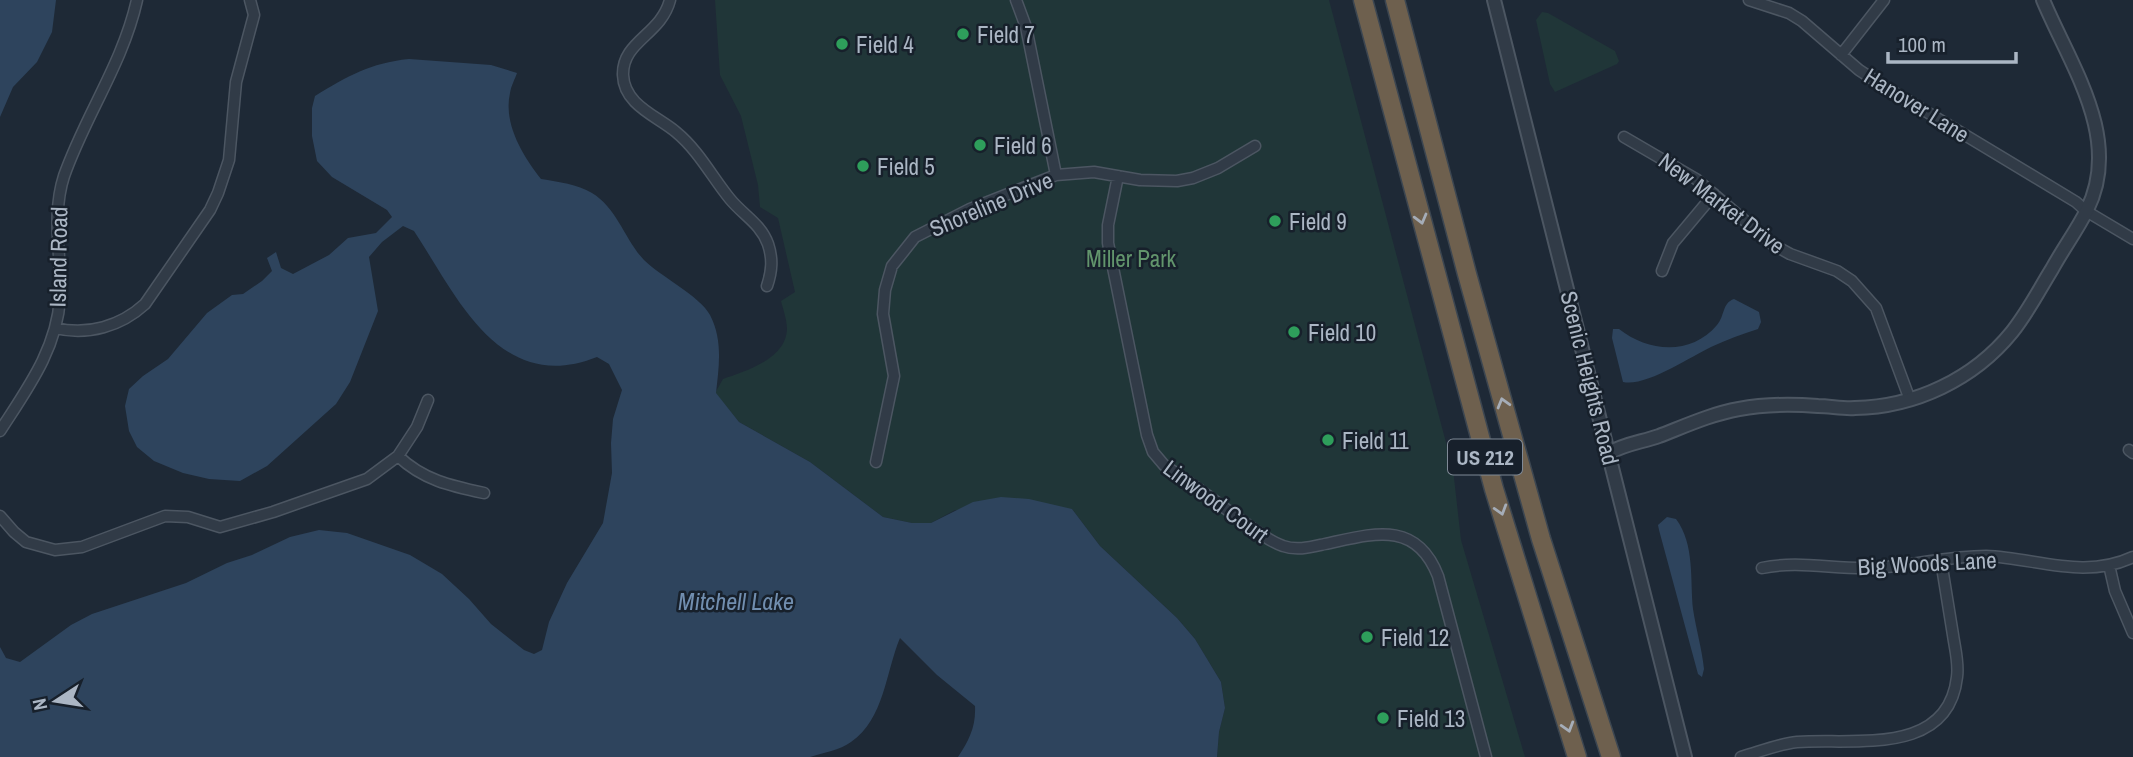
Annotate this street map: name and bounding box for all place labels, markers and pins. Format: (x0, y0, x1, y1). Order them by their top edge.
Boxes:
place label: Field 7 (977, 19, 1035, 50)
marker: Field 7 (955, 26, 971, 42)
place label: Field 4 (856, 29, 914, 60)
marker: Field 4 (834, 36, 850, 52)
place label: Field 6 (994, 130, 1052, 161)
marker: Field 6 (972, 137, 988, 153)
place label: Field 5 (877, 151, 935, 182)
marker: Field 5 (855, 158, 871, 174)
place label: Field 9 (1289, 206, 1347, 237)
marker: Field 9 (1267, 213, 1283, 229)
place label: Field 10 (1308, 317, 1376, 348)
marker: Field 10 (1286, 324, 1302, 340)
place label: Field 11 (1342, 425, 1409, 456)
marker: Field 11 (1320, 432, 1336, 448)
place label: Field 12 (1381, 622, 1449, 653)
marker: Field 12 (1359, 629, 1375, 645)
place label: Field 13 (1397, 703, 1465, 734)
marker: Field 13 (1375, 710, 1391, 726)

